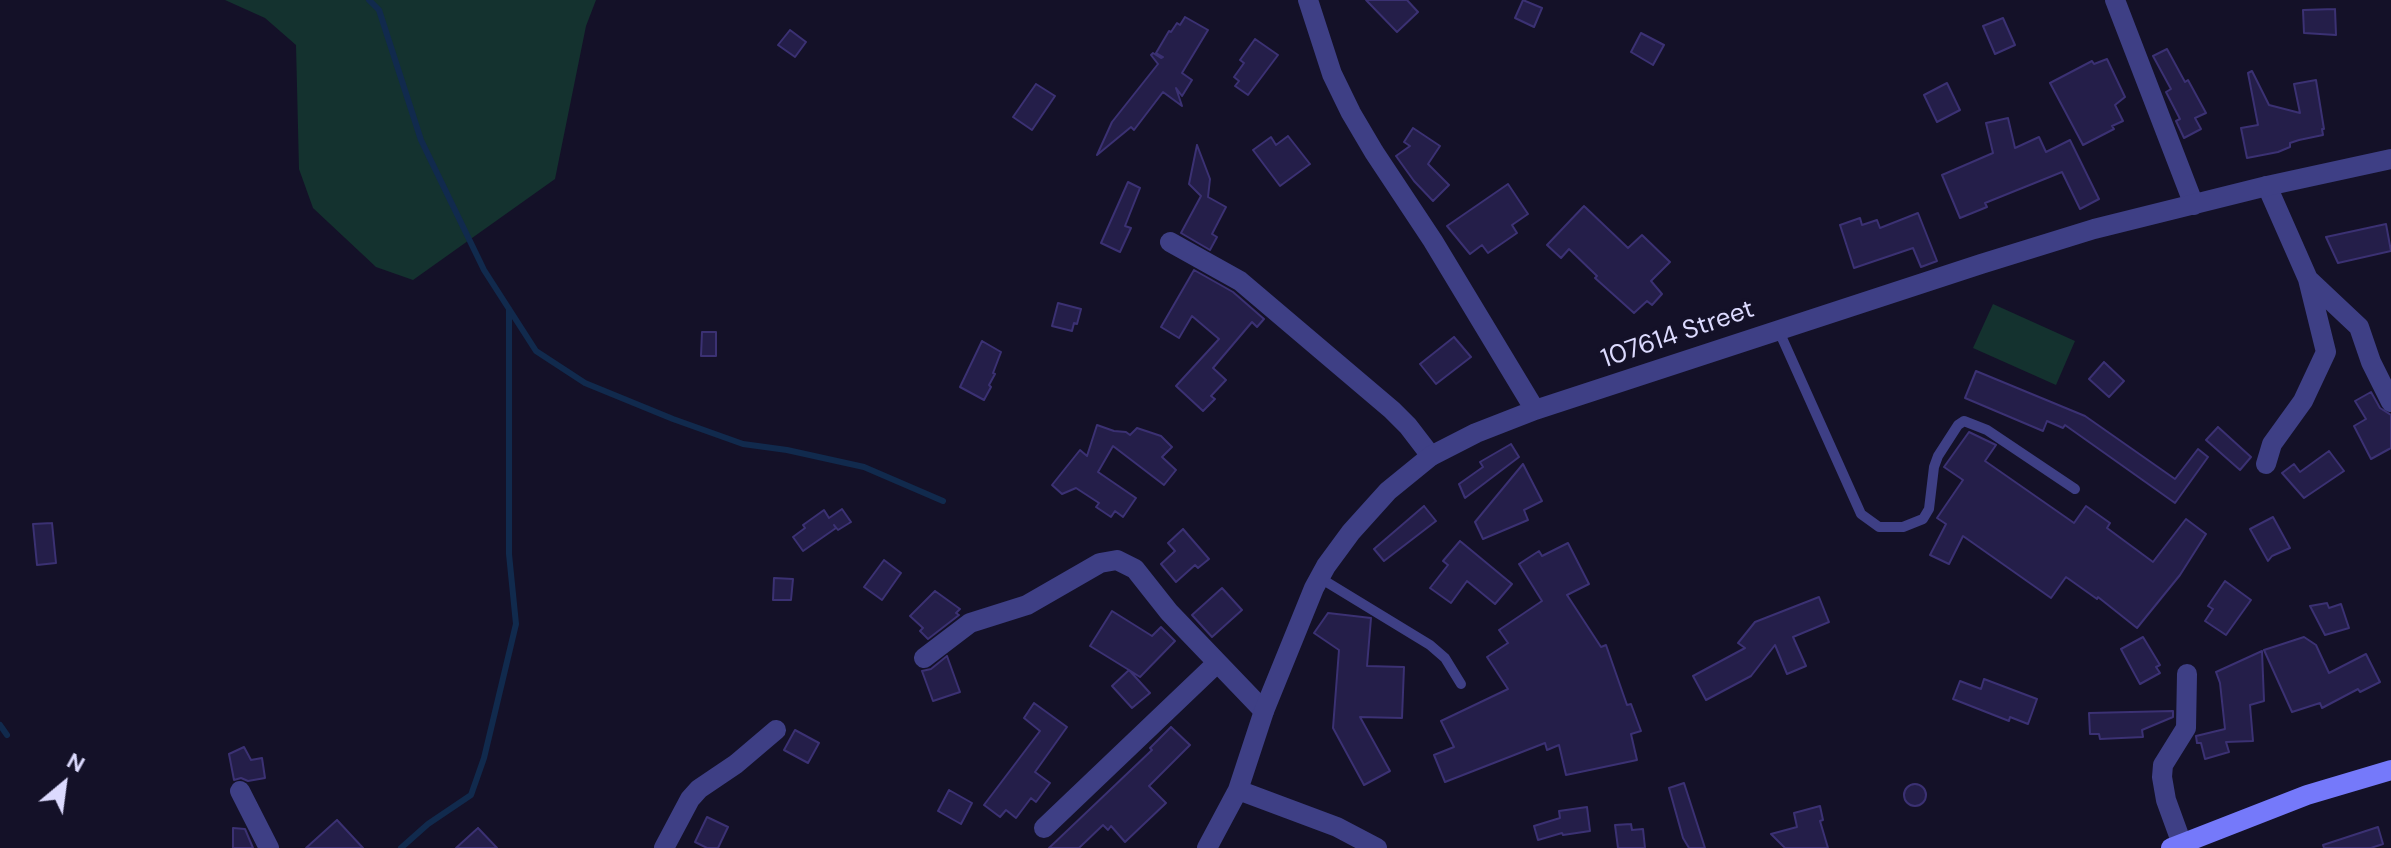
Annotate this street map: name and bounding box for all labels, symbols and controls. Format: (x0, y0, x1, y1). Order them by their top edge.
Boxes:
street label: 107614 Street (1597, 294, 1759, 376)
north arrow (24, 744, 104, 824)
text: N (62, 746, 90, 779)

